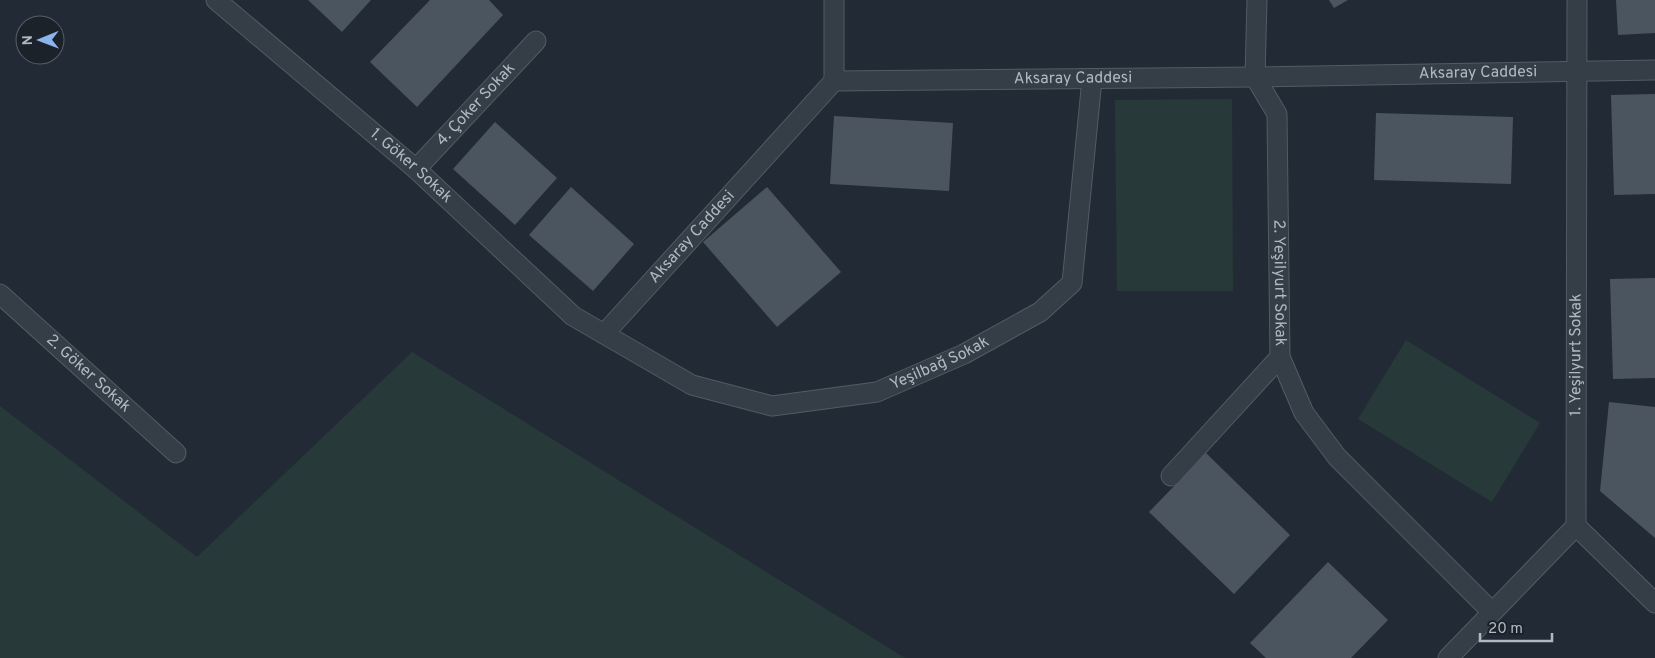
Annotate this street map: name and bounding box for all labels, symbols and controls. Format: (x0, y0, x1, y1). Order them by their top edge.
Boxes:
north arrow (15, 15, 65, 65)
text: N (20, 35, 37, 45)
street label: 4. Çoker Sokak (432, 59, 520, 151)
street label: Aksaray Caddesi (1419, 62, 1538, 84)
street label: Aksaray Caddesi (1014, 68, 1132, 89)
street label: 1. Göker Sokak (366, 124, 456, 208)
street label: Aksaray Caddesi (645, 186, 739, 288)
street label: 2. Yeşilyurt Sokak (1268, 219, 1290, 346)
street label: 1. Yeşilyurt Sokak (1566, 293, 1586, 416)
street label: 2. Göker Sokak (42, 330, 135, 417)
street label: Yeşilbağ Sokak (887, 332, 993, 395)
scale bar (1480, 610, 1552, 642)
text: 20 m (1488, 620, 1523, 639)

